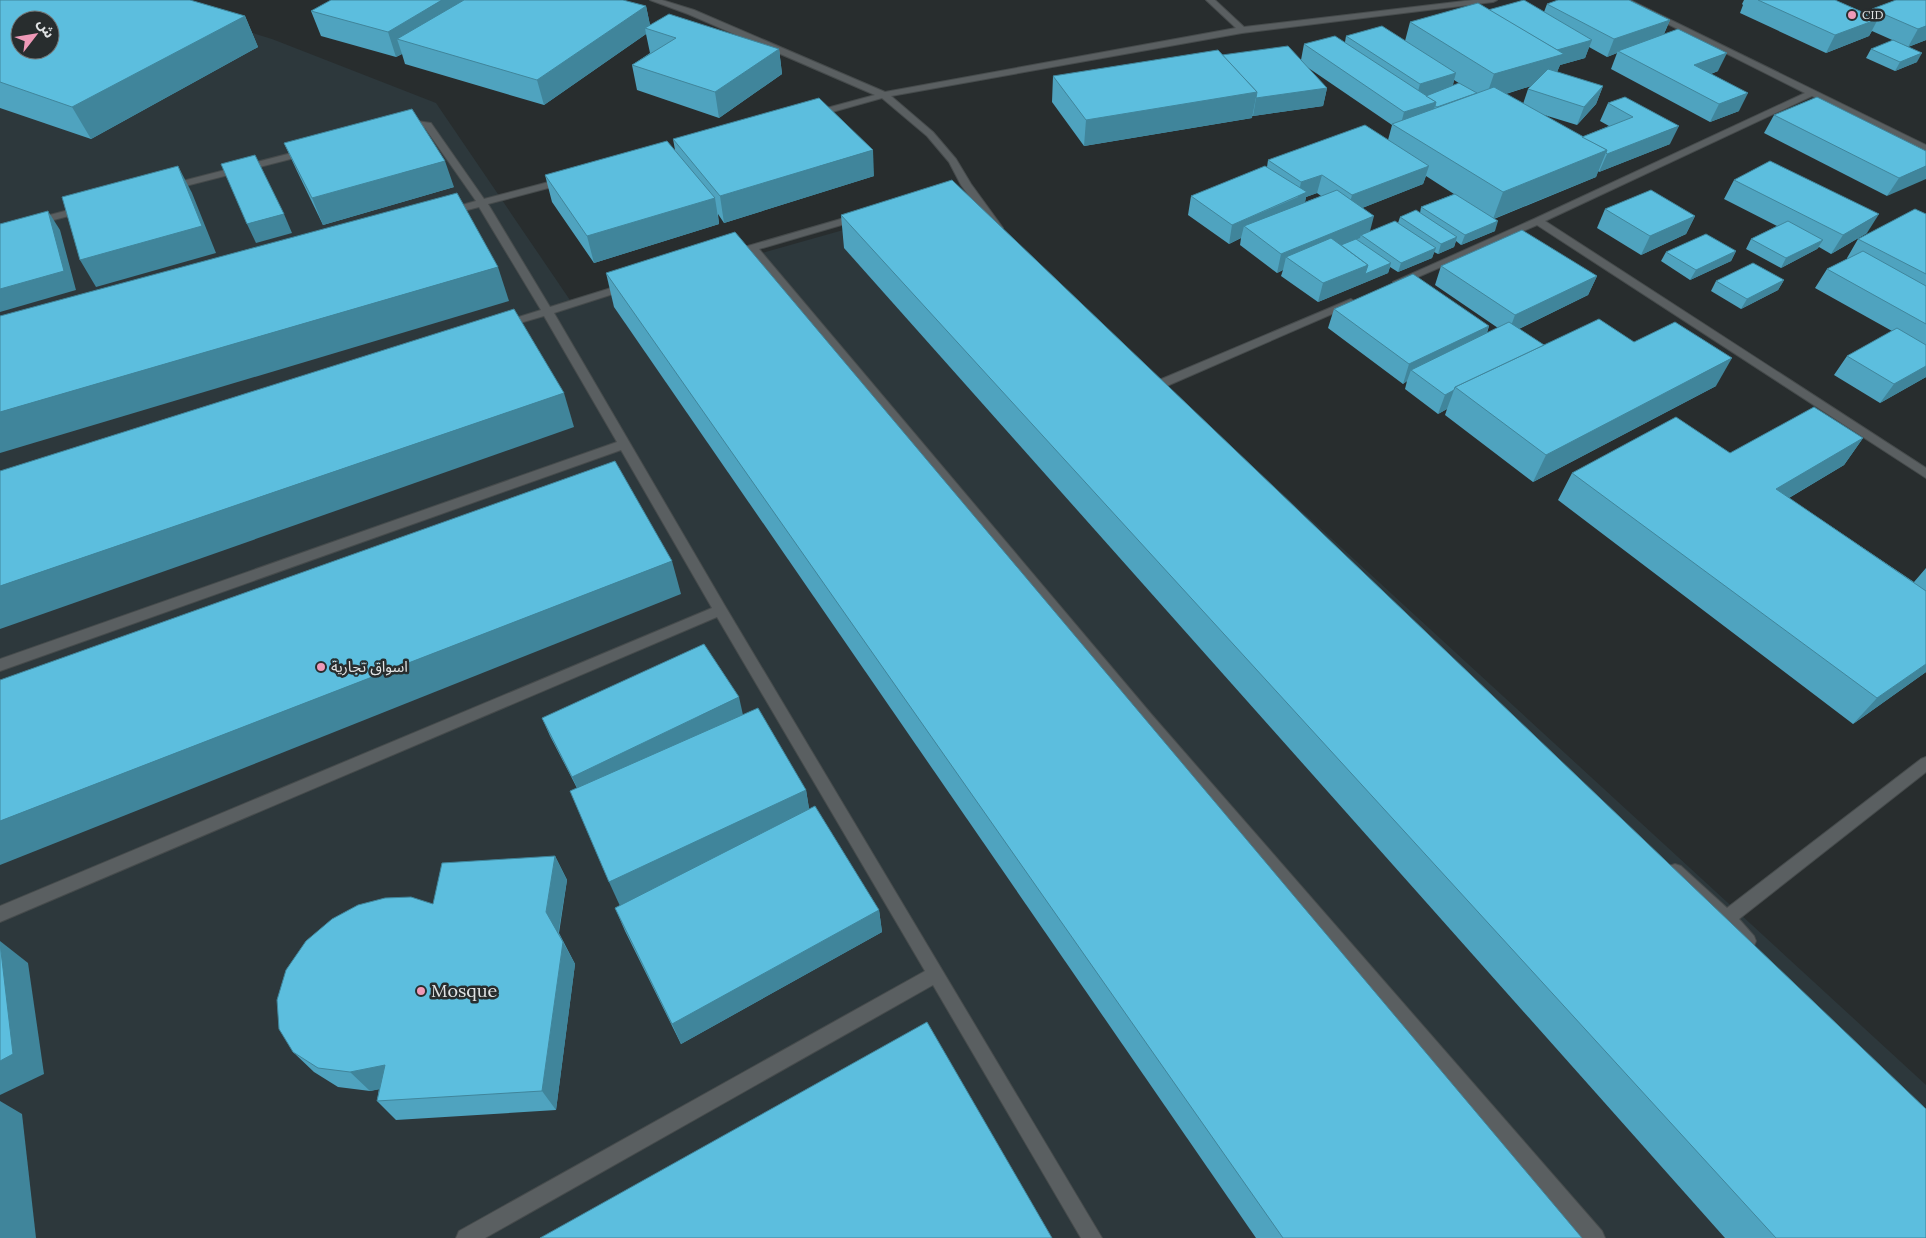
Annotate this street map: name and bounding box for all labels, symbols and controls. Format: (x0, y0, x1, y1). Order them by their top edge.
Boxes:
place label: CID (1862, 7, 1883, 22)
marker: CID (1846, 9, 1858, 21)
north arrow (10, 10, 60, 60)
text: ش (33, 15, 59, 41)
place label: اسواق تجارية (331, 657, 408, 676)
marker: اسواق تجارية (315, 661, 327, 673)
place label: Mosque (431, 979, 497, 1002)
marker: Mosque (415, 985, 427, 997)

